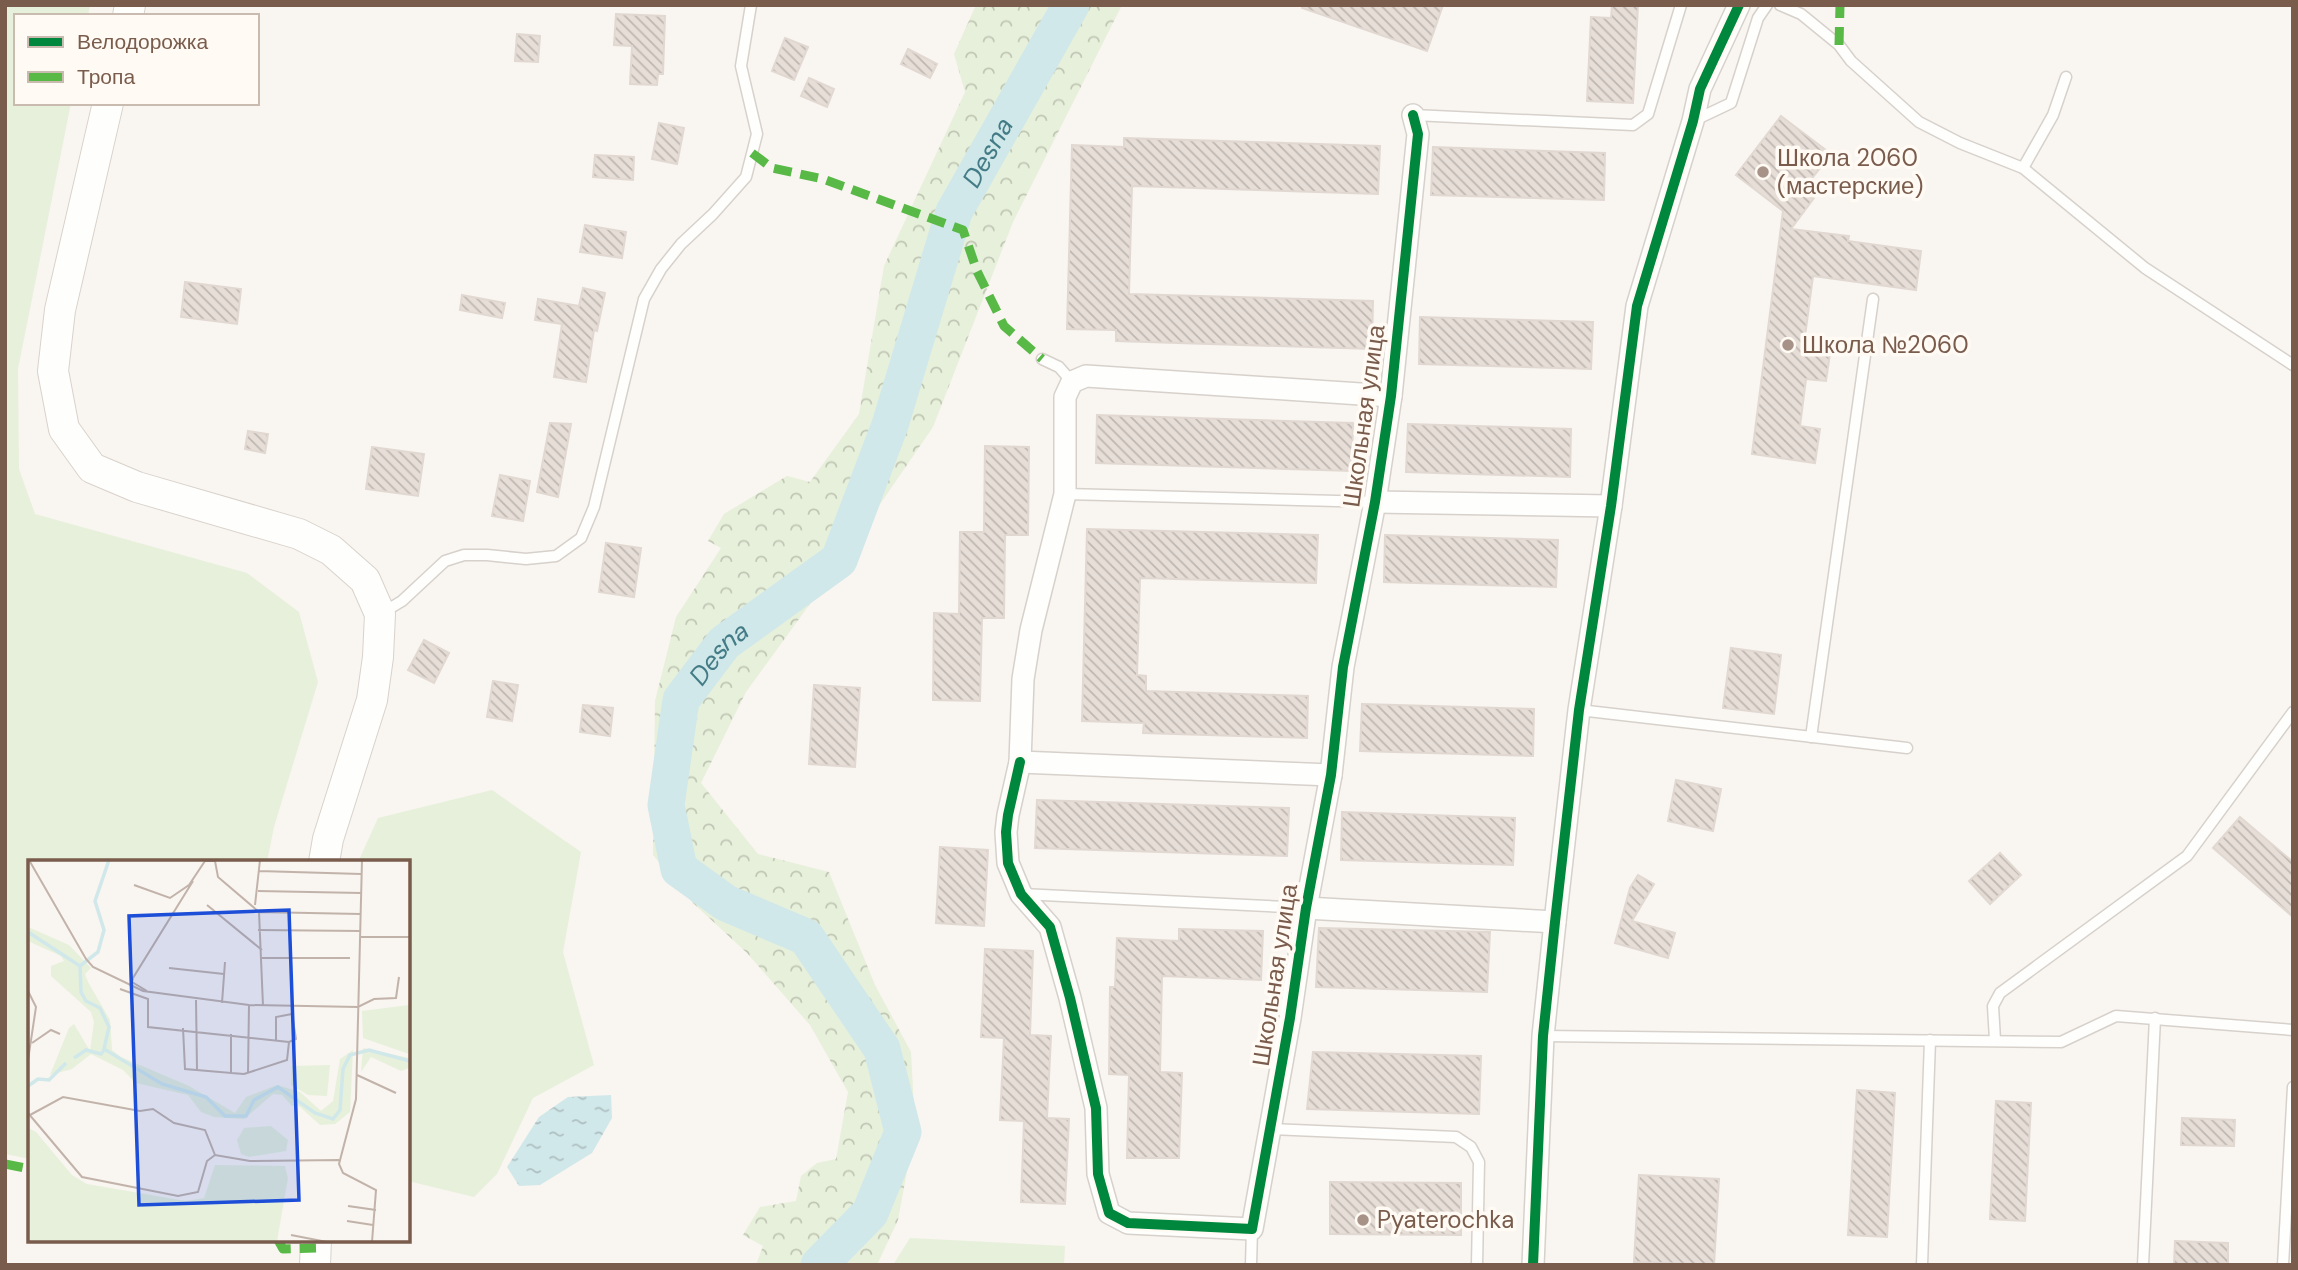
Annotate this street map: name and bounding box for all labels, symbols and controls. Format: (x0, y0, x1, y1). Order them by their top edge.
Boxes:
legend (14, 14, 259, 105)
text: Велодорожка (77, 28, 208, 56)
text: Тропа (77, 63, 135, 91)
water label: Desna (954, 111, 1021, 194)
place label: Школа 2060 (мастерские) (1777, 142, 1923, 201)
marker: Школа 2060 (мастерские) (1755, 164, 1771, 180)
street label: Школьная улица (1335, 322, 1392, 509)
place label: Школа №2060 (1802, 329, 1969, 360)
marker: Школа №2060 (1780, 337, 1796, 353)
water label: Desna (681, 614, 756, 692)
inset map (28, 860, 410, 1242)
street label: Школьная улица (1245, 881, 1304, 1068)
place label: Pyaterochka (1377, 1204, 1514, 1235)
marker: Pyaterochka (1355, 1212, 1371, 1228)

